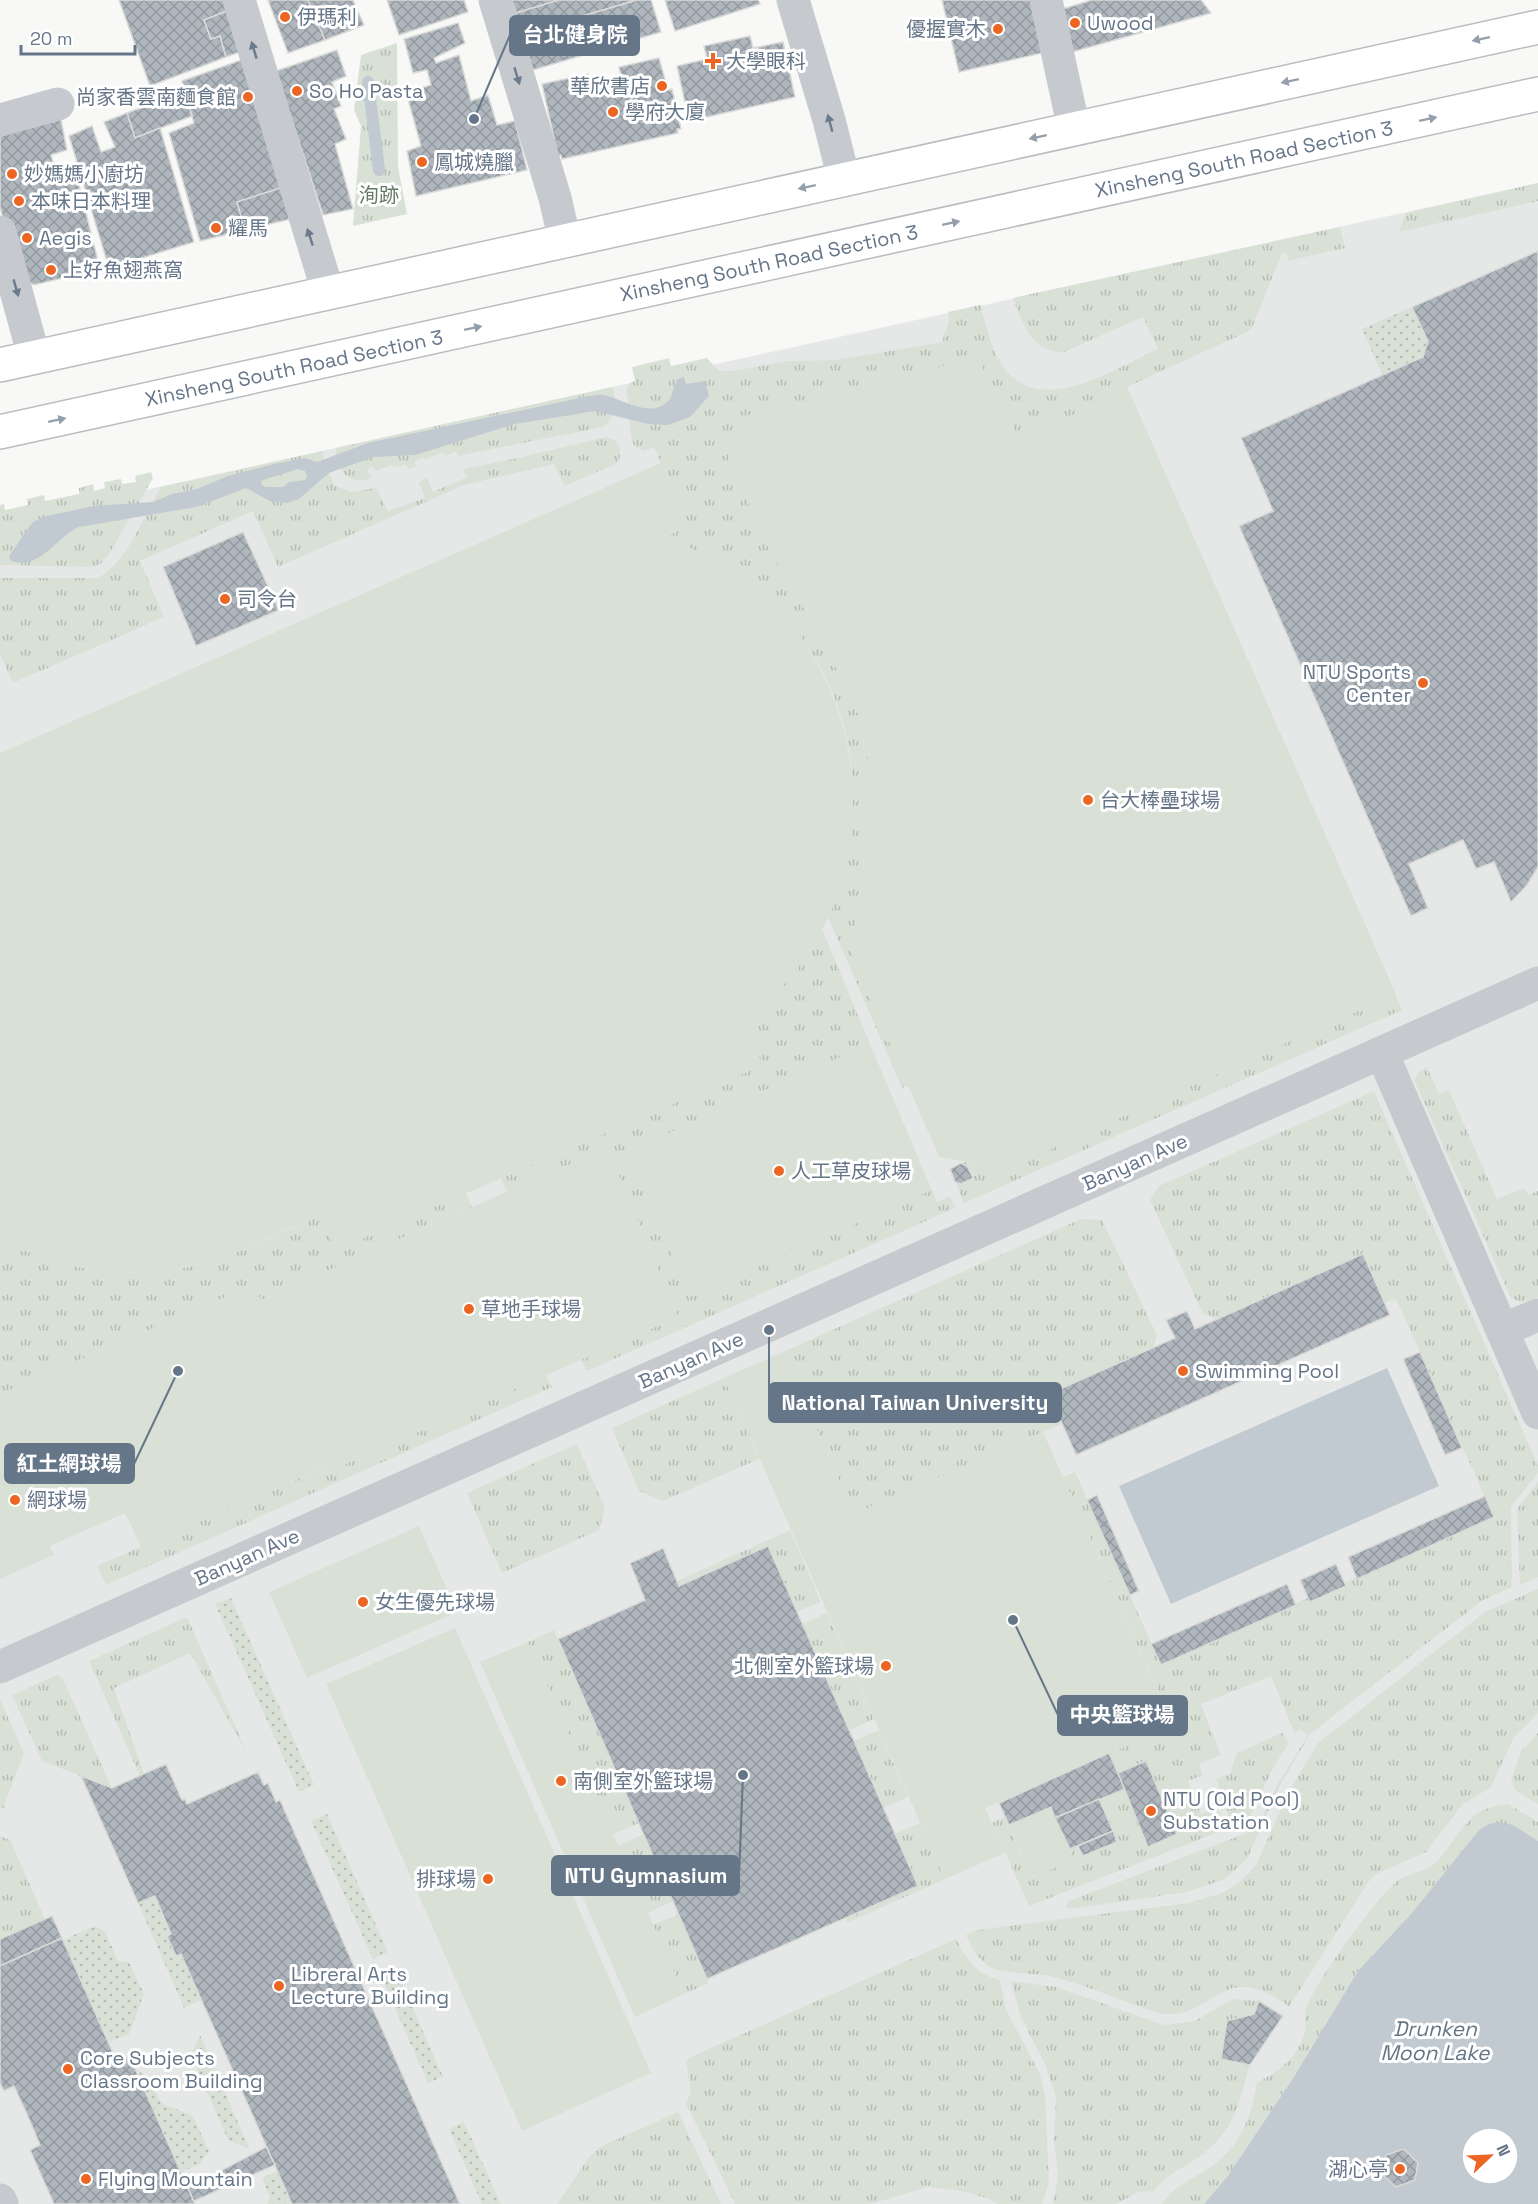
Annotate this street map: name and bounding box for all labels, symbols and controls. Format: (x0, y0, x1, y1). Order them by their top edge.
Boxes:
place label: 伊瑪利 (297, 4, 357, 30)
marker: 伊瑪利 (278, 10, 292, 24)
place label: Uwood (1087, 10, 1154, 36)
callout: 台北健身院 (510, 16, 639, 55)
place label: 優握實木 (906, 16, 986, 42)
marker: Uwood (1068, 16, 1082, 30)
scale bar (21, 18, 135, 56)
text: 台北健身院 (523, 21, 628, 48)
marker: 優握實木 (991, 22, 1005, 36)
text: 20 m (30, 27, 73, 50)
one-way arrow (1472, 35, 1490, 45)
one-way arrow (249, 41, 258, 59)
place label: 大學眼科 (726, 48, 806, 74)
marker: 大學眼科 (704, 52, 722, 70)
one-way arrow (513, 67, 523, 85)
place label: 華欣書店 (570, 73, 650, 99)
one-way arrow (1281, 77, 1300, 86)
place label: So Ho Pasta (309, 78, 424, 104)
marker: 華欣書店 (655, 79, 669, 93)
place label: 尚家香雲南麵食館 (76, 84, 236, 110)
marker: So Ho Pasta (290, 84, 304, 98)
marker: 尚家香雲南麵食館 (241, 90, 255, 104)
place label: 學府大廈 (625, 99, 705, 125)
marker: 學府大廈 (606, 105, 620, 119)
one-way arrow (824, 113, 834, 132)
one-way arrow (1419, 114, 1438, 123)
street label: Xinsheng South Road Section 3 (1093, 115, 1395, 203)
one-way arrow (1029, 132, 1048, 142)
place label: 鳳城燒臘 (434, 149, 514, 175)
marker: 鳳城燒臘 (415, 155, 429, 169)
place label: 妙媽媽小廚坊 (24, 161, 144, 187)
marker: 妙媽媽小廚坊 (5, 167, 19, 181)
park label: 洵跡 (359, 182, 399, 208)
one-way arrow (798, 183, 816, 193)
place label: 本味日本料理 (31, 188, 151, 214)
marker: 本味日本料理 (12, 194, 26, 208)
place label: 耀馬 (228, 215, 268, 241)
one-way arrow (942, 218, 960, 228)
street label: Xinsheng South Road Section 3 (618, 219, 920, 307)
marker: 耀馬 (209, 221, 223, 235)
place label: Aegis (39, 225, 92, 251)
one-way arrow (305, 228, 314, 246)
marker: Aegis (20, 231, 34, 245)
place label: 上好魚翅燕窩 (63, 257, 183, 283)
marker: 上好魚翅燕窩 (44, 263, 58, 277)
one-way arrow (12, 279, 21, 297)
one-way arrow (464, 323, 483, 332)
street label: Xinsheng South Road Section 3 (143, 324, 445, 412)
one-way arrow (48, 415, 67, 424)
place label: 司令台 (237, 586, 297, 612)
marker: 司令台 (218, 592, 232, 606)
place label: NTU Sports Center (1303, 659, 1411, 708)
marker: NTU Sports Center (1416, 676, 1430, 690)
place label: 台大棒壘球場 (1100, 787, 1220, 813)
marker: 台大棒壘球場 (1081, 793, 1095, 807)
street label: Banyan Ave (1078, 1127, 1192, 1197)
place label: 人工草皮球場 (791, 1158, 911, 1184)
marker: 人工草皮球場 (772, 1164, 786, 1178)
place label: 草地手球場 (481, 1296, 581, 1322)
marker: 草地手球場 (462, 1302, 476, 1316)
street label: Banyan Ave (634, 1325, 748, 1395)
place label: Swimming Pool (1195, 1358, 1339, 1384)
marker: Swimming Pool (1176, 1364, 1190, 1378)
callout: National Taiwan University (769, 1383, 1061, 1422)
text: National Taiwan University (781, 1389, 1049, 1416)
callout: 紅土網球場 (5, 1444, 134, 1483)
text: 紅土網球場 (17, 1450, 122, 1477)
place label: 網球場 (27, 1487, 87, 1513)
marker: 網球場 (8, 1493, 22, 1507)
street label: Banyan Ave (190, 1522, 304, 1592)
place label: 女生優先球場 (375, 1589, 495, 1615)
marker: 女生優先球場 (356, 1595, 370, 1609)
place label: 北側室外籃球場 (734, 1653, 874, 1679)
marker: 北側室外籃球場 (879, 1659, 893, 1673)
callout: 中央籃球場 (1058, 1696, 1187, 1735)
text: 中央籃球場 (1070, 1701, 1175, 1728)
place label: 南側室外籃球場 (573, 1768, 713, 1794)
marker: 南側室外籃球場 (554, 1774, 568, 1788)
place label: NTU (Old Pool) Substation (1163, 1786, 1299, 1835)
marker: NTU (Old Pool) Substation (1144, 1804, 1158, 1818)
callout: NTU Gymnasium (552, 1856, 739, 1895)
text: NTU Gymnasium (564, 1862, 728, 1889)
place label: 排球場 (416, 1866, 476, 1892)
marker: 排球場 (481, 1872, 495, 1886)
place label: Libreral Arts Lecture Building (291, 1961, 449, 2010)
marker: Libreral Arts Lecture Building (272, 1979, 286, 1993)
water label: Drunken Moon Lake (1380, 2015, 1491, 2066)
place label: Core Subjects Classroom Building (80, 2045, 263, 2094)
marker: Core Subjects Classroom Building (61, 2062, 75, 2076)
north arrow (1460, 2126, 1520, 2186)
text: N (1492, 2141, 1515, 2159)
place label: 湖心亭 (1328, 2156, 1388, 2182)
marker: 湖心亭 (1393, 2162, 1407, 2176)
place label: Flying Mountain (98, 2166, 253, 2192)
marker: Flying Mountain (79, 2172, 93, 2186)

